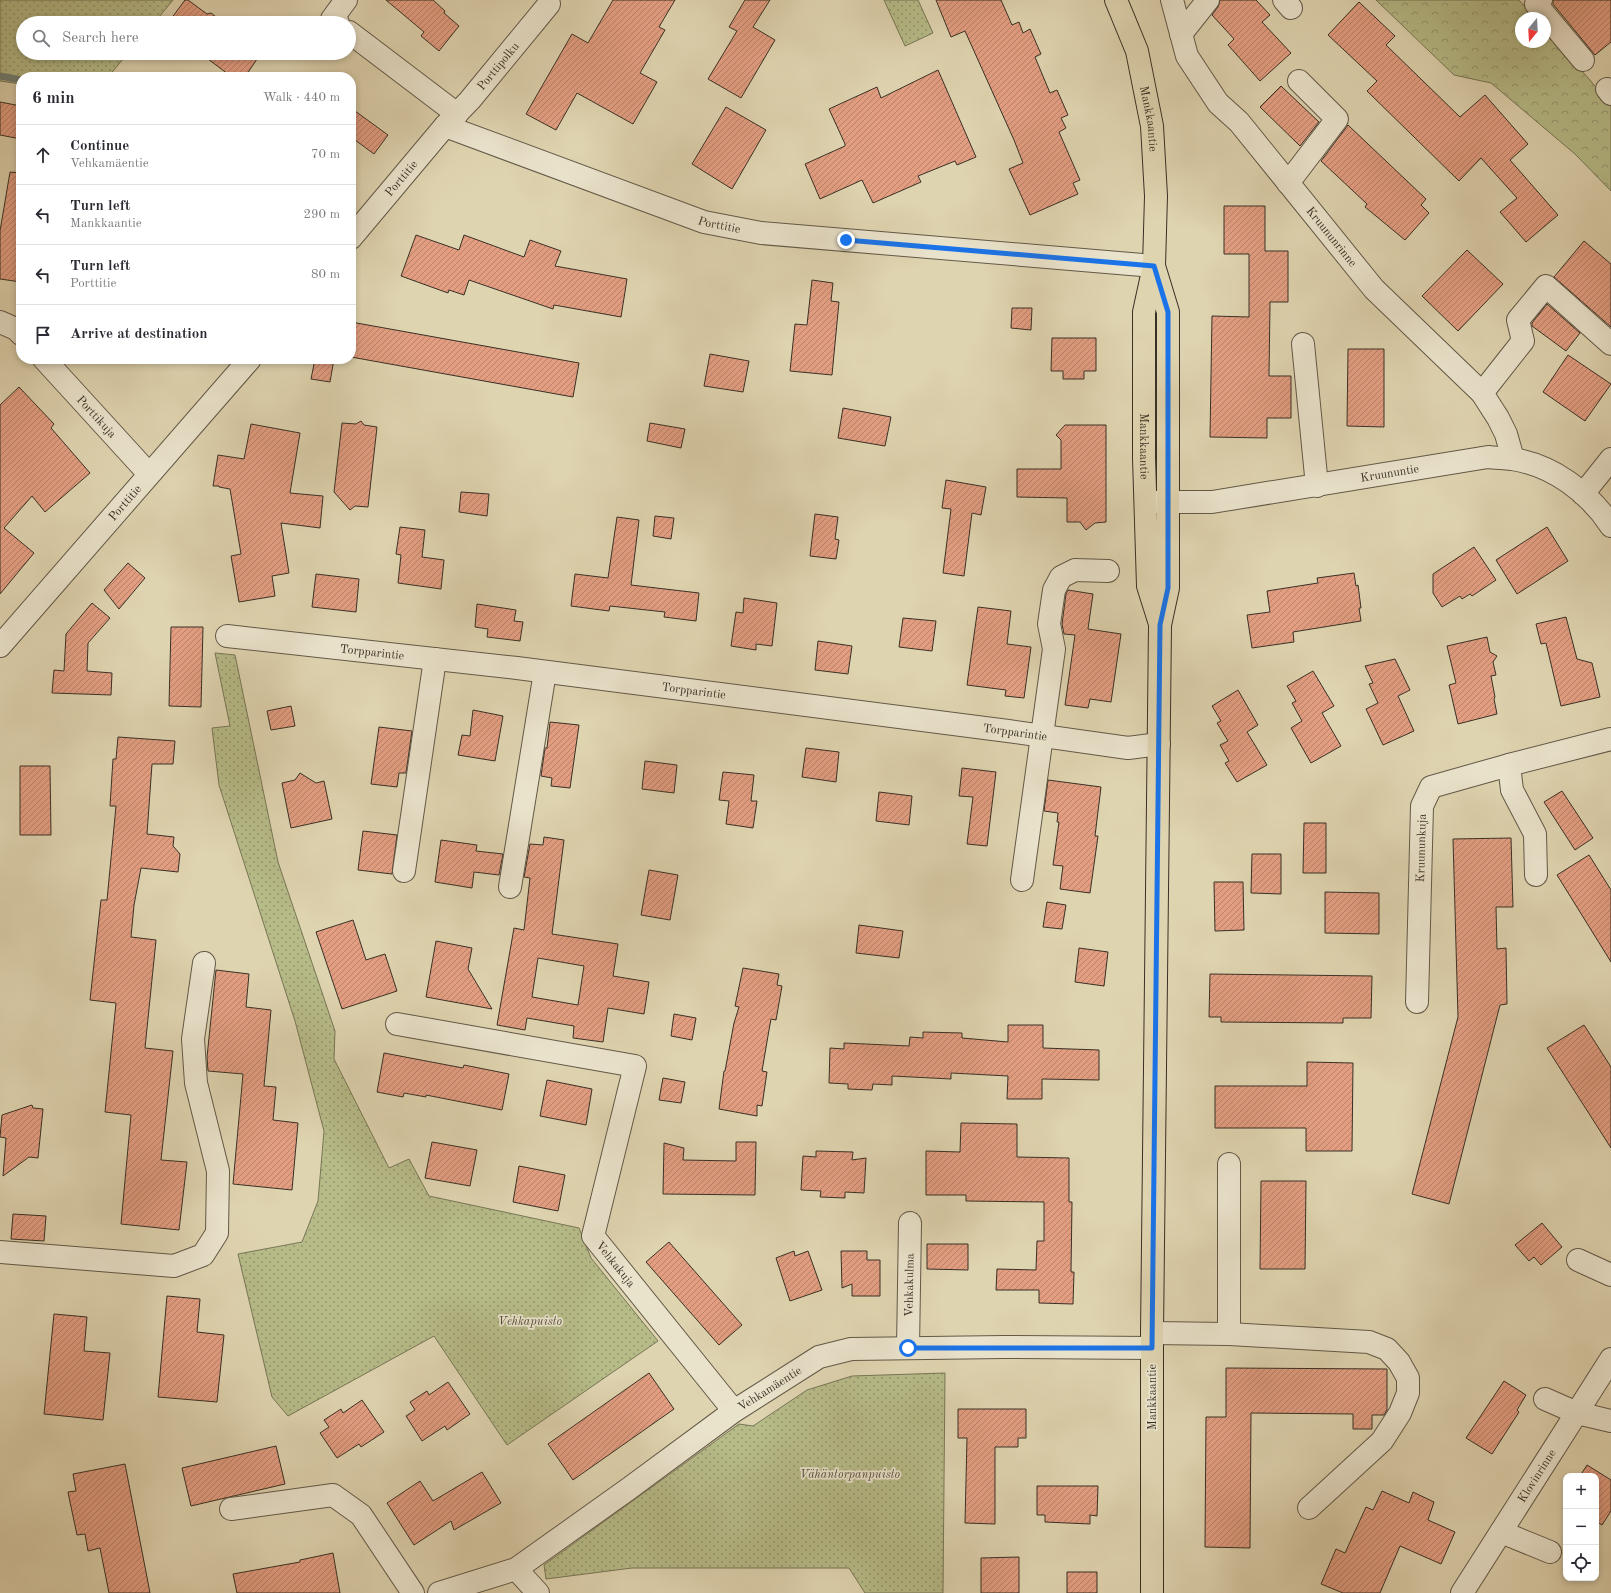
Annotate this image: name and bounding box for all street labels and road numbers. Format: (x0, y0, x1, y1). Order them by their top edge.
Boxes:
street label: Porttipolku (476, 40, 522, 93)
street label: Mankkaantie (1137, 85, 1158, 152)
street label: Porttitie (383, 158, 421, 199)
street label: Kruununrinne (1303, 205, 1359, 270)
street label: Porttitie (696, 215, 742, 236)
street label: Porttikuja (74, 394, 118, 441)
street label: Mankkaantie (1137, 413, 1150, 480)
street label: Kruununtie (1360, 463, 1420, 485)
street label: Porttitie (107, 483, 145, 524)
street label: Torpparintie (339, 643, 405, 663)
street label: Torpparintie (661, 682, 727, 702)
street label: Torpparintie (982, 723, 1048, 744)
street label: Kruununkuja (1415, 814, 1429, 883)
street label: Vehkakuja (593, 1240, 637, 1290)
street label: Vehkakulma (903, 1253, 917, 1317)
street label: Mankkaantie (1147, 1363, 1159, 1430)
street label: Vehkamäentie (736, 1364, 804, 1414)
street label: Klovinrinne (1516, 1447, 1559, 1505)

